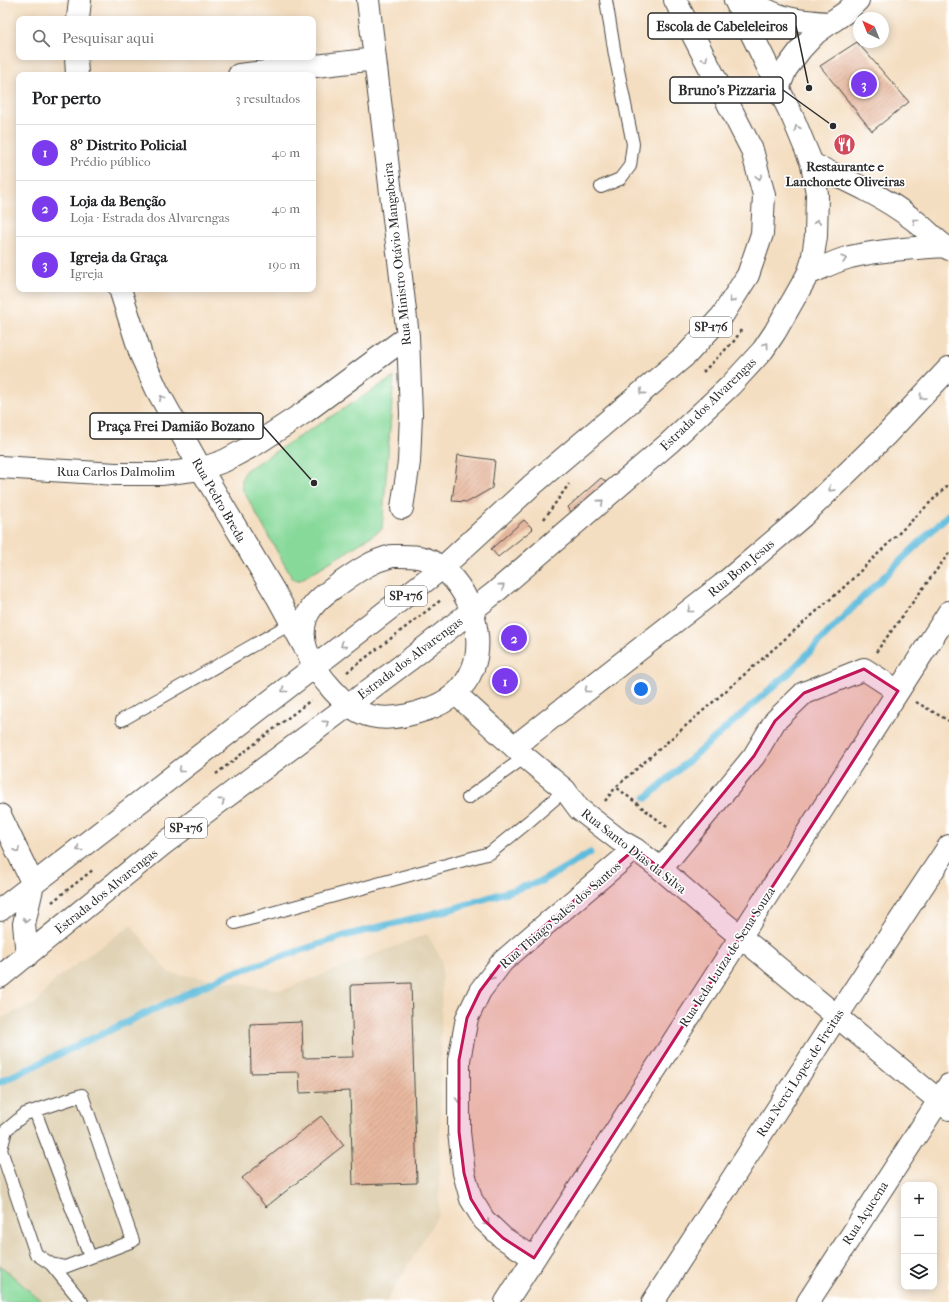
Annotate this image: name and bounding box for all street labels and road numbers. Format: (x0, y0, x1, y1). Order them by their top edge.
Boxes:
street label: Rua Ministro Otávio Mangabeira (380, 161, 414, 346)
road number: SP-176 (690, 317, 732, 337)
street label: Estrada dos Alvarengas (657, 354, 759, 454)
street label: Rua Pedro Breda (189, 455, 250, 546)
street label: Rua Carlos Dalmolim (57, 464, 175, 479)
street label: Rua Bom Jesus (705, 536, 777, 600)
road number: SP-176 (385, 586, 427, 606)
street label: Estrada dos Alvarengas (355, 614, 466, 702)
street label: Rua Santo Dias da Silva (578, 805, 690, 897)
road number: SP-176 (165, 818, 207, 838)
street label: Estrada dos Alvarengas (52, 845, 160, 937)
street label: Rua Thiago Sales dos Santos (496, 858, 624, 972)
street label: Rua Ieda Luiza de Sena Souza (676, 883, 779, 1030)
street label: Rua Nerci Lopes de Freitas (753, 1006, 847, 1140)
street label: Rua Açucena (839, 1178, 892, 1248)

